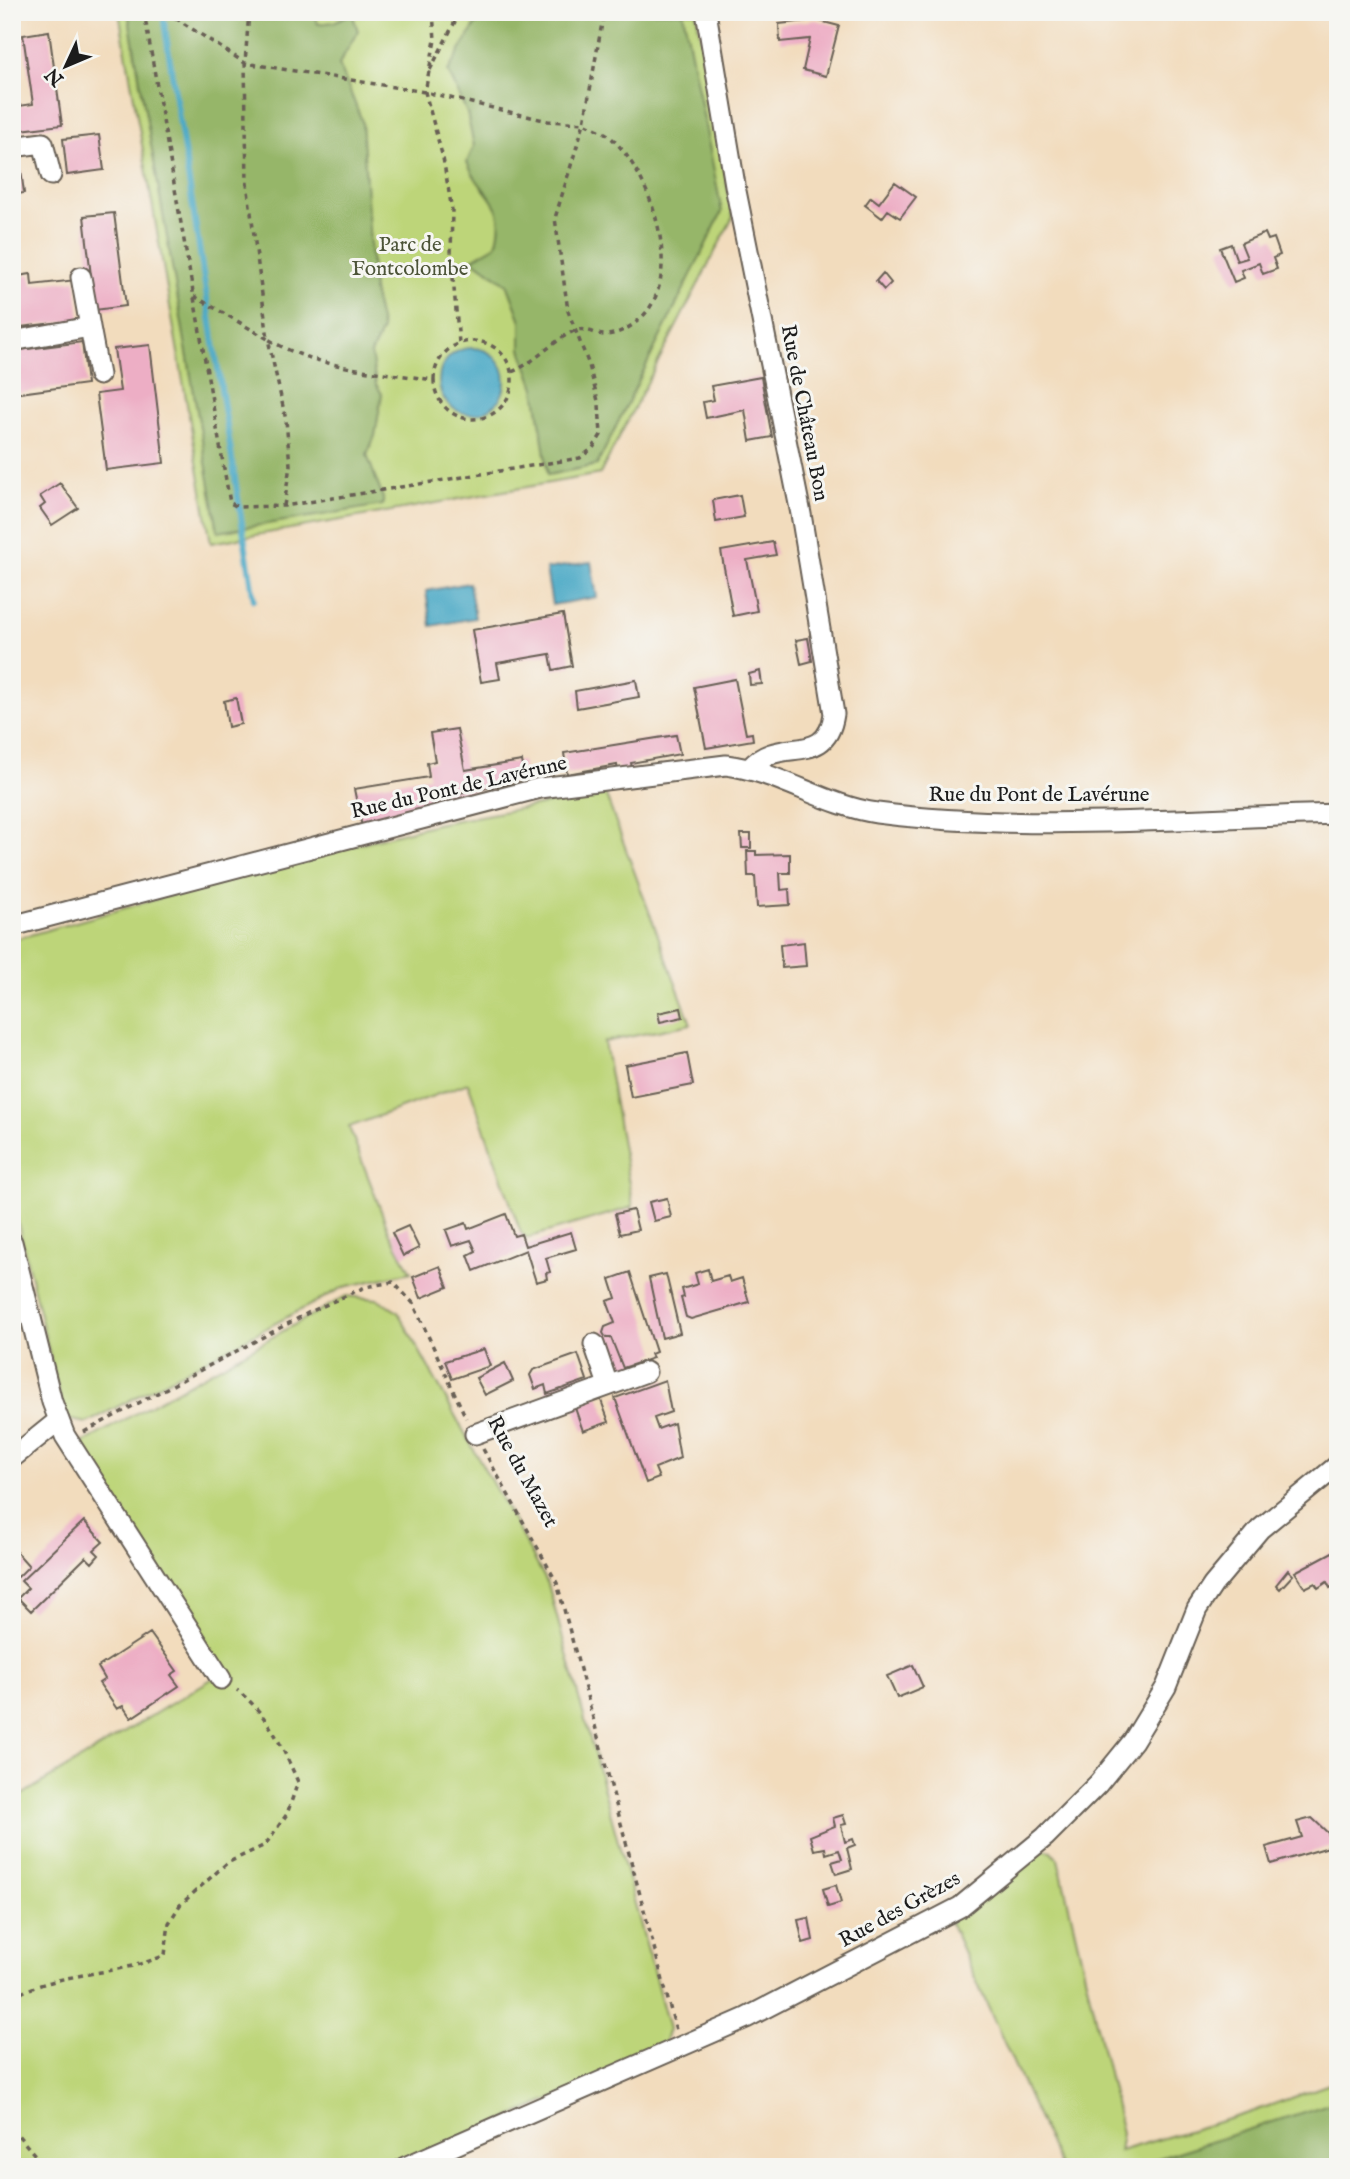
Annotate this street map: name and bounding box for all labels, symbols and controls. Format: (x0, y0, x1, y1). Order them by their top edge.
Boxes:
north arrow (32, 32, 102, 102)
text: N (40, 62, 70, 91)
park label: Parc de Fontcolombe (352, 232, 469, 283)
street label: Rue de Château Bon (774, 322, 834, 504)
street label: Rue du Pont de Lavérune (348, 750, 570, 826)
street label: Rue du Pont de Lavérune (928, 782, 1150, 809)
street label: Rue du Mazet (480, 1412, 564, 1532)
street label: Rue des Grèzes (835, 1866, 965, 1954)

